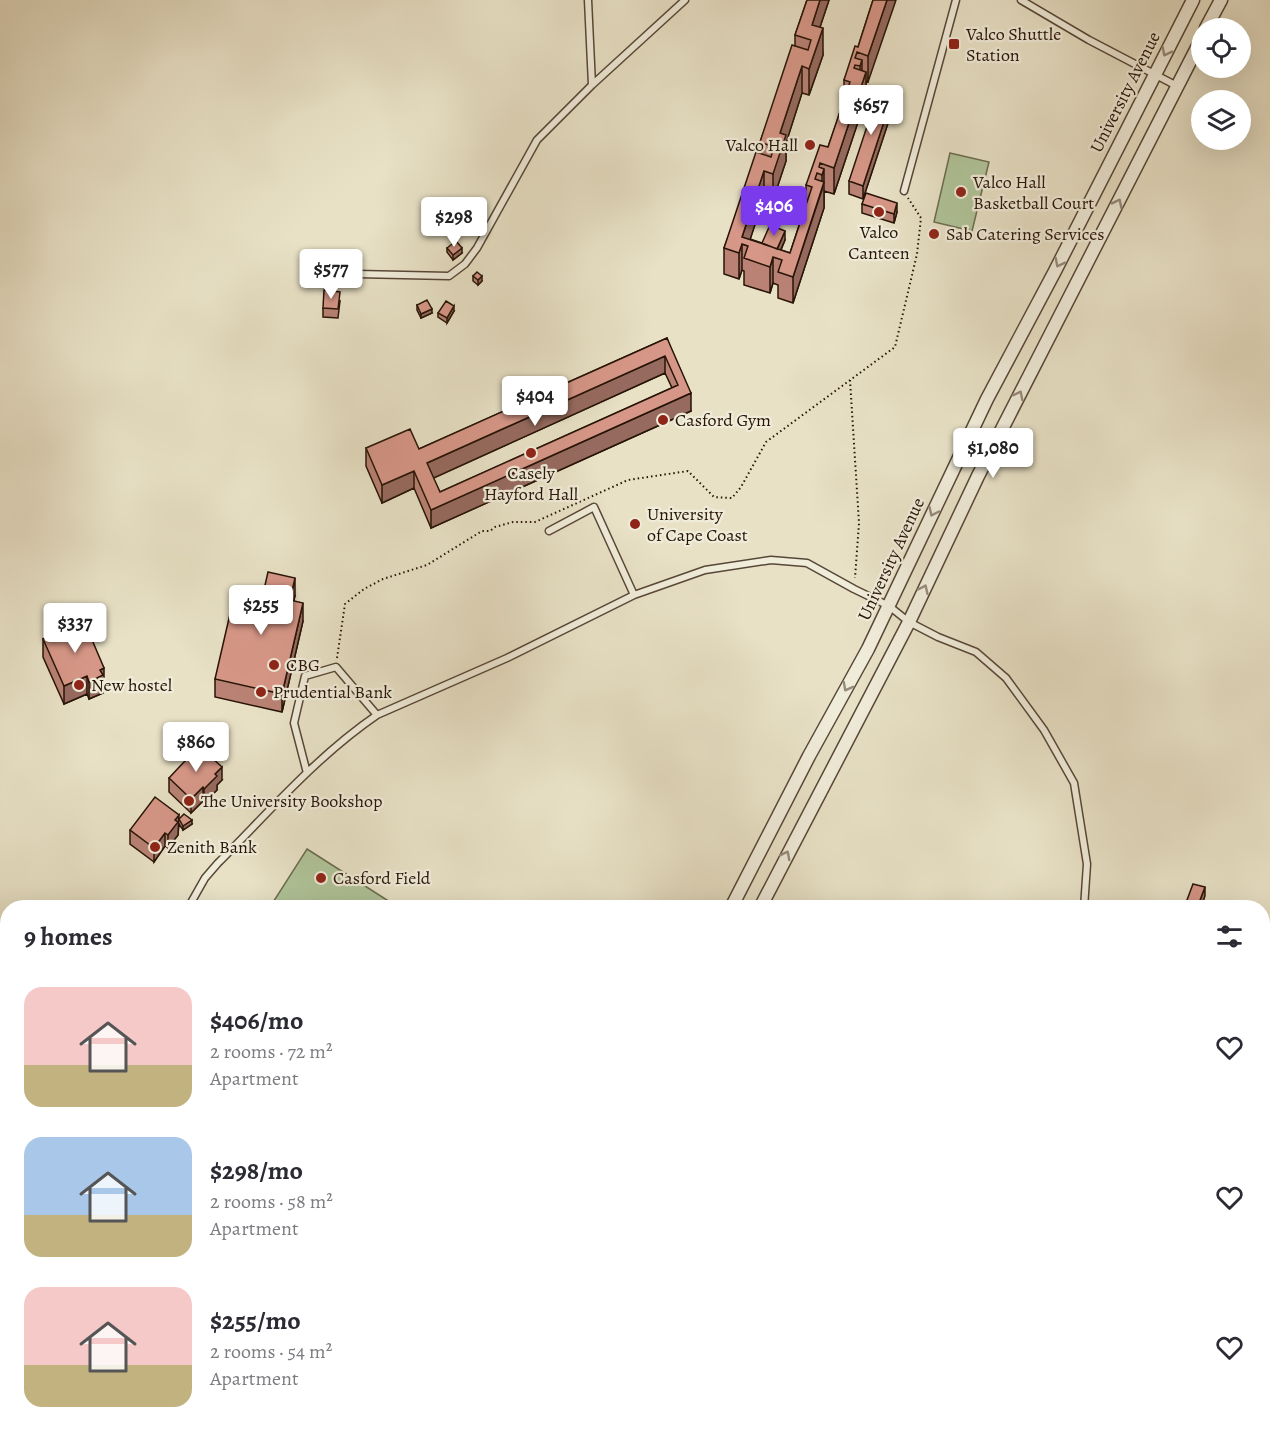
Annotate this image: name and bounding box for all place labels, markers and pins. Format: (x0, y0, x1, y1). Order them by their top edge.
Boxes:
place label: Valco Shuttle Station (965, 22, 1061, 67)
marker: Valco Shuttle Station (947, 37, 961, 51)
pin: $657 (835, 85, 907, 136)
place label: Valco Hall (724, 133, 799, 157)
marker: Valco Hall (803, 138, 817, 152)
place label: Valco Hall Basketball Court (972, 170, 1094, 215)
marker: Valco Hall Basketball Court (954, 185, 968, 199)
pin: $406 (738, 186, 810, 237)
pin: $298 (418, 197, 490, 248)
marker: Valco Canteen (872, 205, 886, 219)
place label: Valco Canteen (848, 220, 910, 265)
place label: Sab Catering Services (946, 222, 1105, 246)
marker: Sab Catering Services (927, 227, 941, 241)
pin: $577 (295, 249, 367, 300)
pin: $404 (499, 376, 571, 427)
place label: Casford Gym (675, 408, 771, 432)
marker: Casford Gym (656, 413, 670, 427)
pin: $1,080 (944, 428, 1042, 479)
marker: Casely Hayford Hall (524, 446, 538, 460)
place label: Casely Hayford Hall (484, 461, 579, 506)
place label: University of Cape Coast (647, 502, 748, 547)
marker: University of Cape Coast (628, 517, 642, 531)
pin: $255 (225, 585, 297, 636)
pin: $337 (39, 603, 111, 654)
place label: CBG (286, 653, 320, 677)
marker: CBG (267, 658, 281, 672)
place label: New hostel (91, 673, 173, 697)
marker: New hostel (72, 678, 86, 692)
place label: Prudential Bank (273, 680, 392, 704)
marker: Prudential Bank (254, 685, 268, 699)
pin: $860 (160, 722, 232, 773)
place label: The University Bookshop (201, 789, 383, 813)
marker: The University Bookshop (182, 794, 196, 808)
place label: Zenith Bank (167, 835, 257, 859)
marker: Zenith Bank (148, 840, 162, 854)
place label: Casford Field (333, 866, 431, 890)
marker: Casford Field (314, 871, 328, 885)

